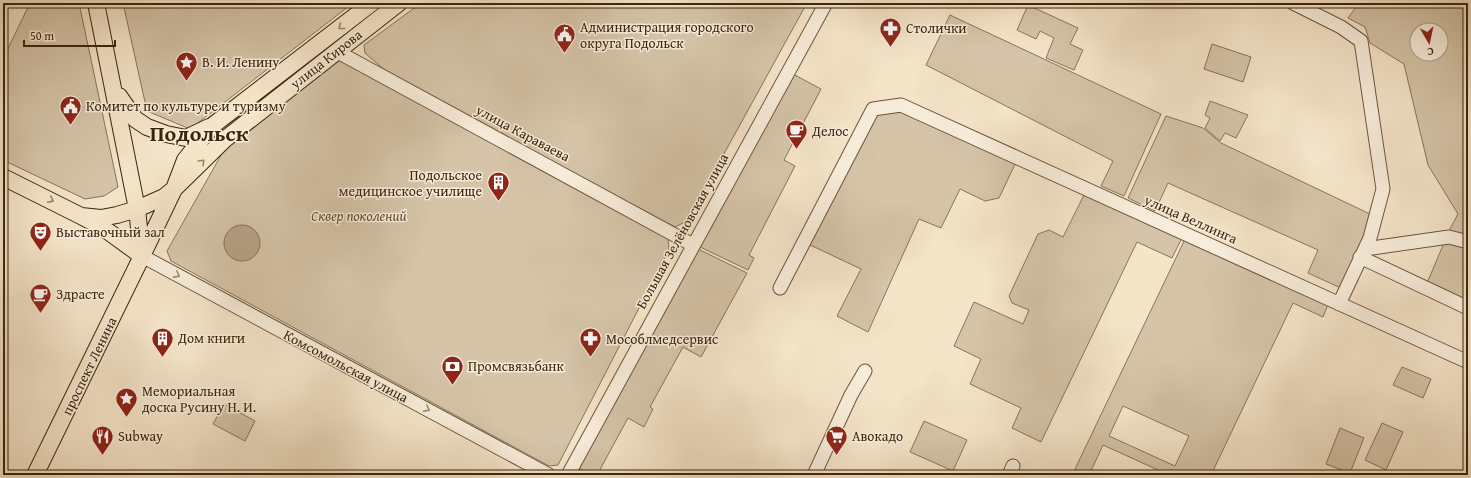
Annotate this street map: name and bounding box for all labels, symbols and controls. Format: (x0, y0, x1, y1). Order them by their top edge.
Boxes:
pharmacy icon: Столички (877, 15, 903, 48)
place label: Администрация городского округа Подольск (580, 17, 754, 53)
place label: Столички (906, 18, 967, 38)
scale bar (24, 22, 115, 48)
one-way arrow (338, 22, 345, 29)
public building icon: Администрация городского округа Подольск (552, 22, 578, 55)
north arrow (1409, 22, 1449, 62)
street label: улица Кирова (285, 24, 366, 94)
text: 50 m (30, 27, 54, 44)
text: С (1426, 43, 1435, 60)
place icon: В. И. Ленину (174, 49, 200, 82)
place label: В. И. Ленину (202, 52, 280, 72)
public building icon: Комитет по культуре и туризму (57, 93, 83, 126)
place label: Комитет по культуре и туризму (86, 96, 286, 116)
street label: улица Караваева (472, 99, 574, 166)
district label: Подольск (150, 117, 249, 149)
cafe icon: Делос (783, 118, 809, 151)
place label: Делос (811, 121, 849, 141)
street label: Большая Зелёновская улица (631, 149, 733, 312)
one-way arrow (197, 159, 205, 167)
place label: Подольское медицинское училище (338, 165, 482, 201)
building icon: Подольское медицинское училище (485, 170, 511, 203)
street label: улица Веллинга (1140, 189, 1241, 249)
one-way arrow (46, 195, 54, 203)
park label: Сквер поколений (311, 206, 407, 226)
theatre icon: Выставочный зал (27, 219, 53, 252)
place label: Выставочный зал (56, 222, 165, 242)
one-way arrow (172, 270, 180, 278)
cafe icon: Здрасте (27, 281, 53, 314)
place label: Здрасте (56, 284, 105, 304)
street label: проспект Ленина (57, 313, 122, 419)
building icon: Дом книги (150, 325, 176, 358)
street label: Комсомольская улица (280, 325, 412, 408)
pharmacy icon: Мособлмедсервис (578, 326, 604, 359)
place label: Дом книги (177, 328, 245, 348)
place label: Мособлмедсервис (606, 329, 718, 349)
bank icon: Промсвязьбанк (440, 353, 466, 386)
place label: Промсвязьбанк (468, 356, 564, 376)
place label: Мемориальная доска Русину Н. И. (142, 381, 256, 417)
place icon: Мемориальная доска Русину Н. И. (114, 386, 140, 419)
one-way arrow (423, 405, 430, 412)
restaurant icon: Subway (89, 423, 115, 456)
supermarket icon: Авокадо (823, 423, 849, 456)
place label: Subway (118, 426, 163, 446)
place label: Авокадо (852, 426, 903, 446)

